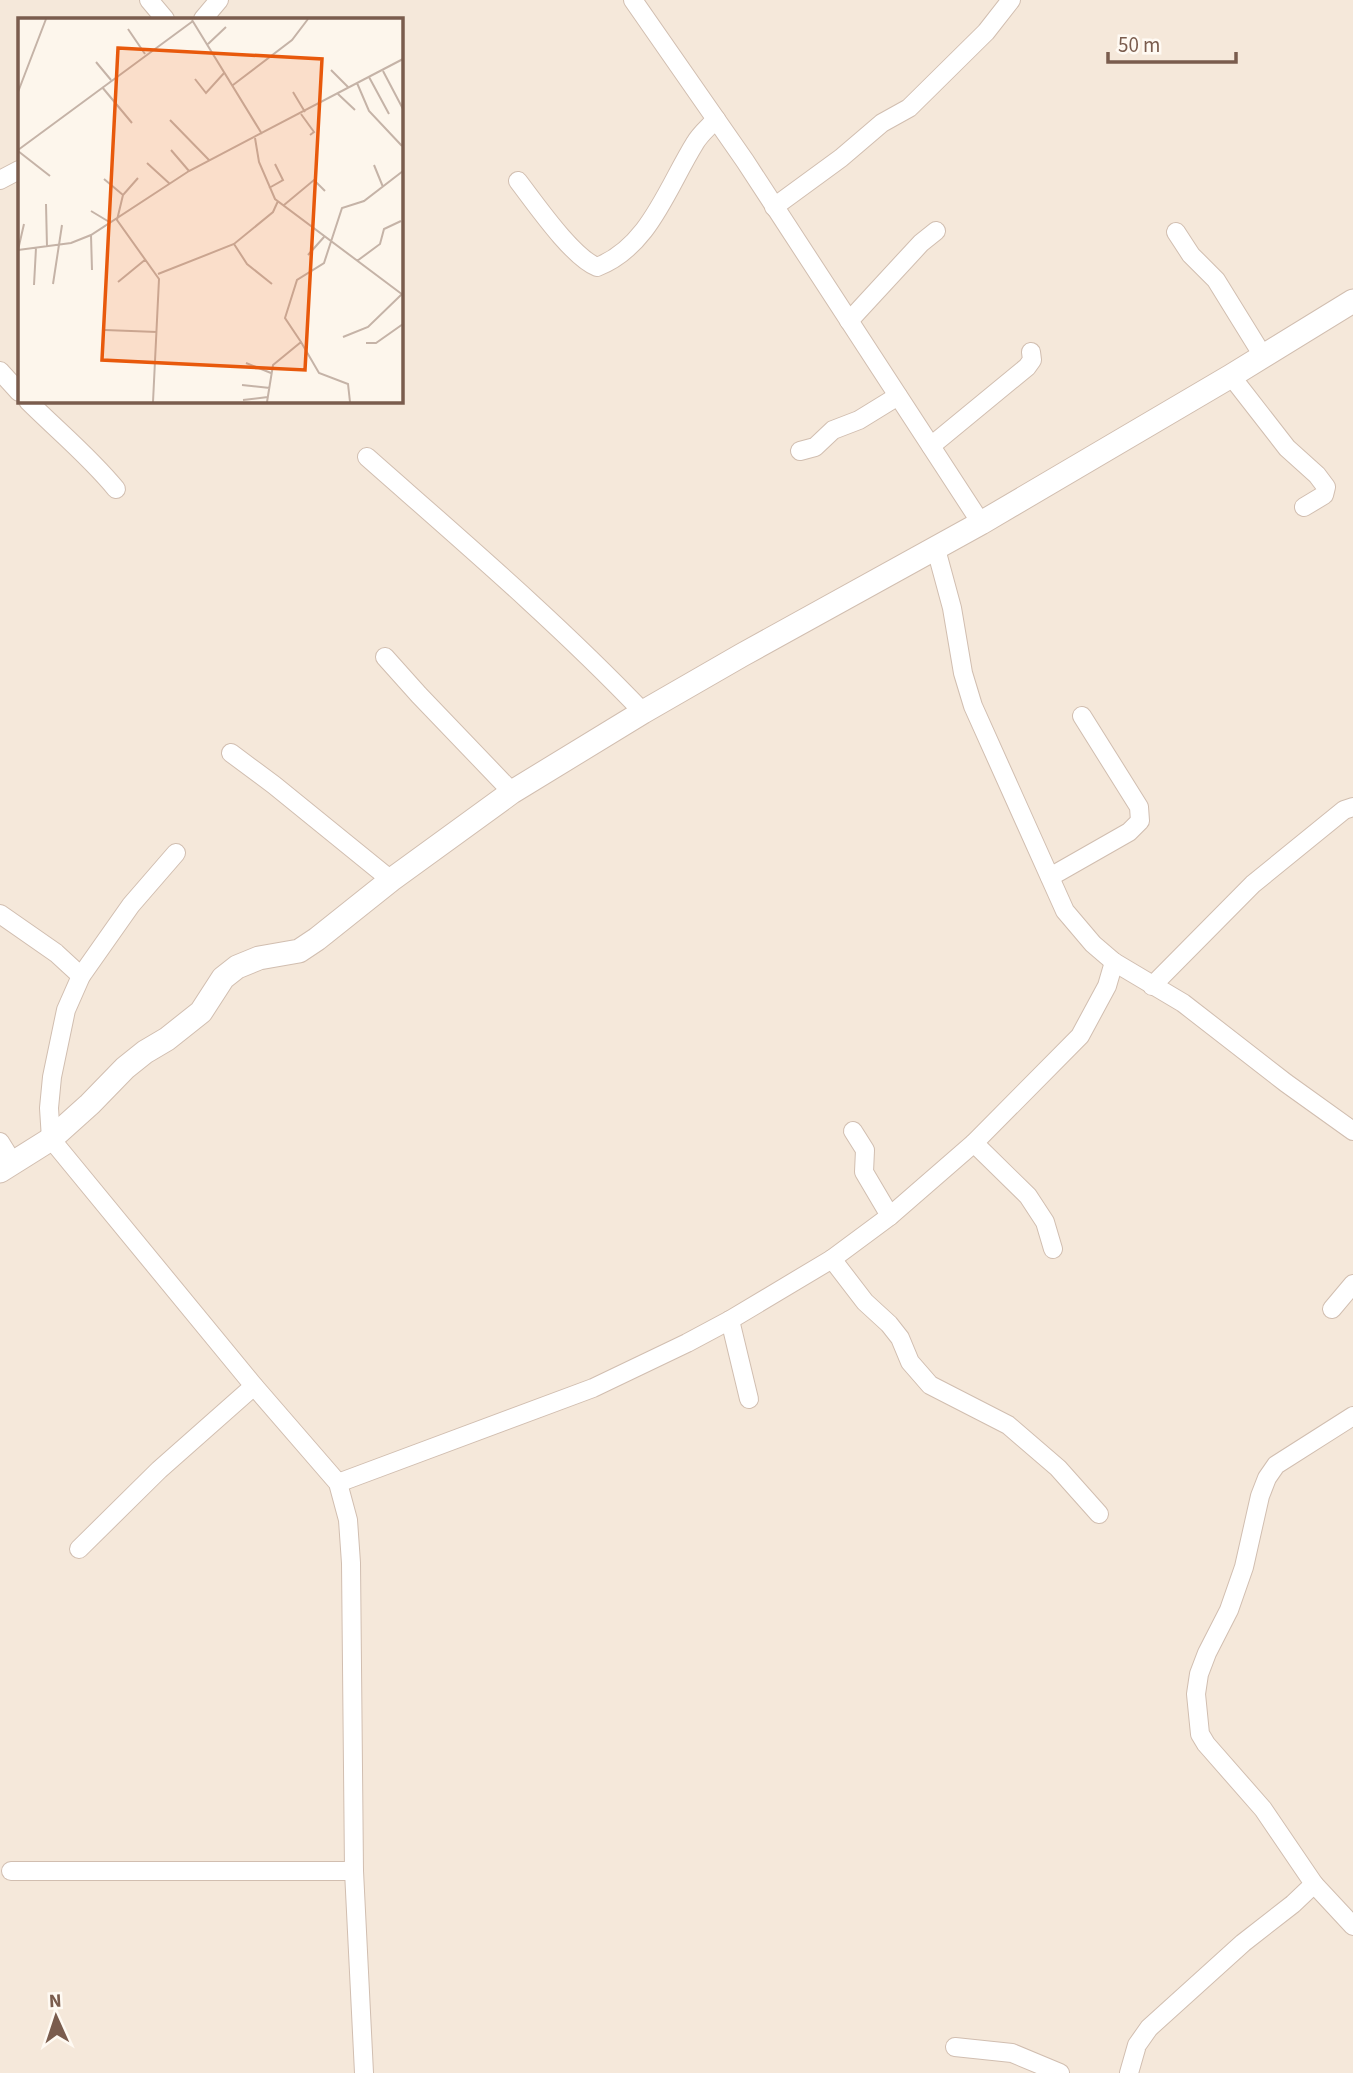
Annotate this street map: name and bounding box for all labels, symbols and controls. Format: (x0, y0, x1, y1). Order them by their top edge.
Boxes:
inset map (18, 18, 402, 402)
scale bar (1108, 21, 1236, 65)
text: 50 m (1118, 30, 1160, 60)
north arrow (21, 1982, 91, 2052)
text: N (48, 1988, 62, 2015)

